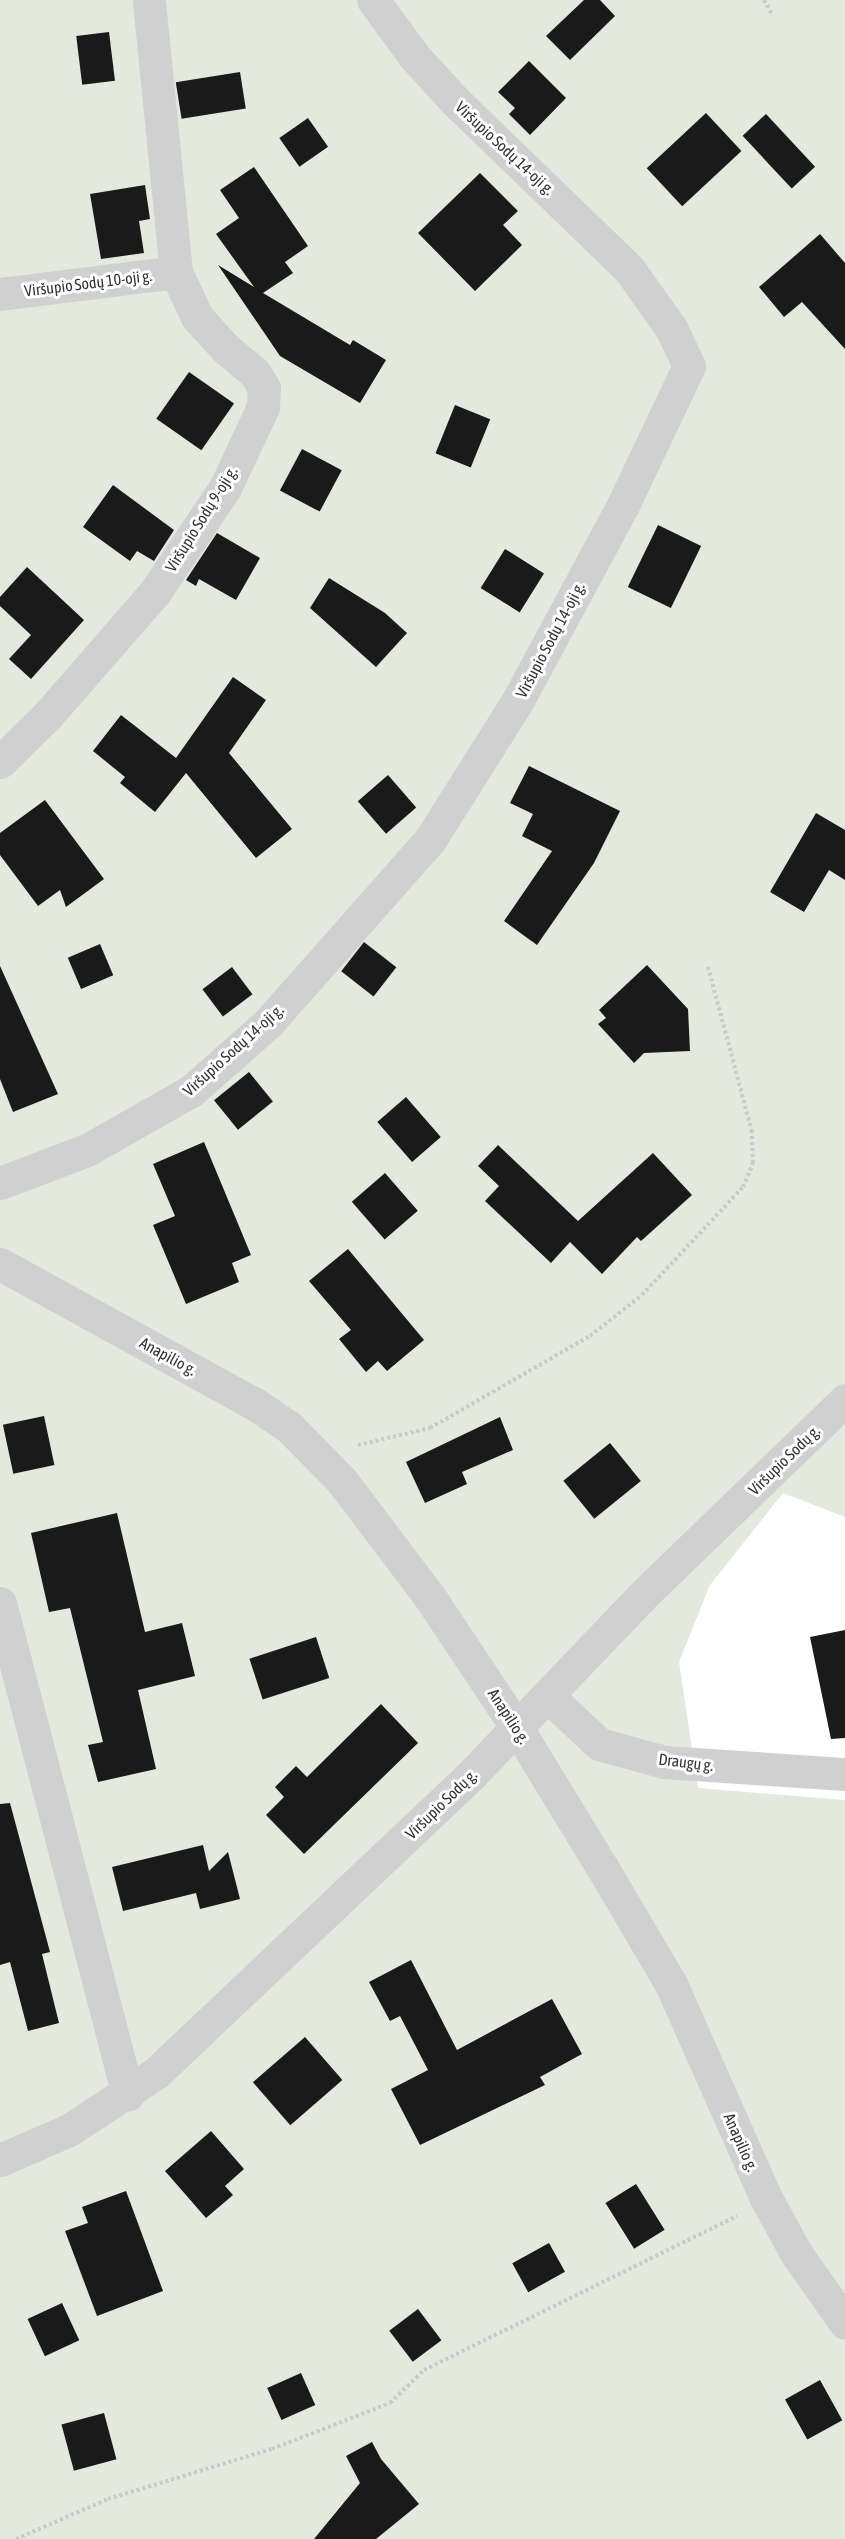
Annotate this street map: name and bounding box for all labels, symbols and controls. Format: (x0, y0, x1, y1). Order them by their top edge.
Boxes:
street label: Viršupio Sodų 14-oji g. (452, 97, 558, 199)
street label: Viršupio Sodų 10-oji g. (23, 266, 153, 300)
street label: Viršupio Sodų 9-oji g. (161, 463, 241, 575)
street label: Viršupio Sodų 14-oji g. (511, 579, 589, 701)
street label: Viršupio Sodų 14-oji g. (179, 1000, 287, 1100)
street label: Anapilio g. (136, 1333, 200, 1379)
street label: Viršupio Sodų g. (744, 1421, 824, 1499)
street label: Anapilio g. (484, 1685, 534, 1747)
street label: Draugų g. (658, 1749, 714, 1775)
street label: Viršupio Sodų g. (401, 1765, 481, 1843)
street label: Anapilio g. (720, 2110, 762, 2174)

